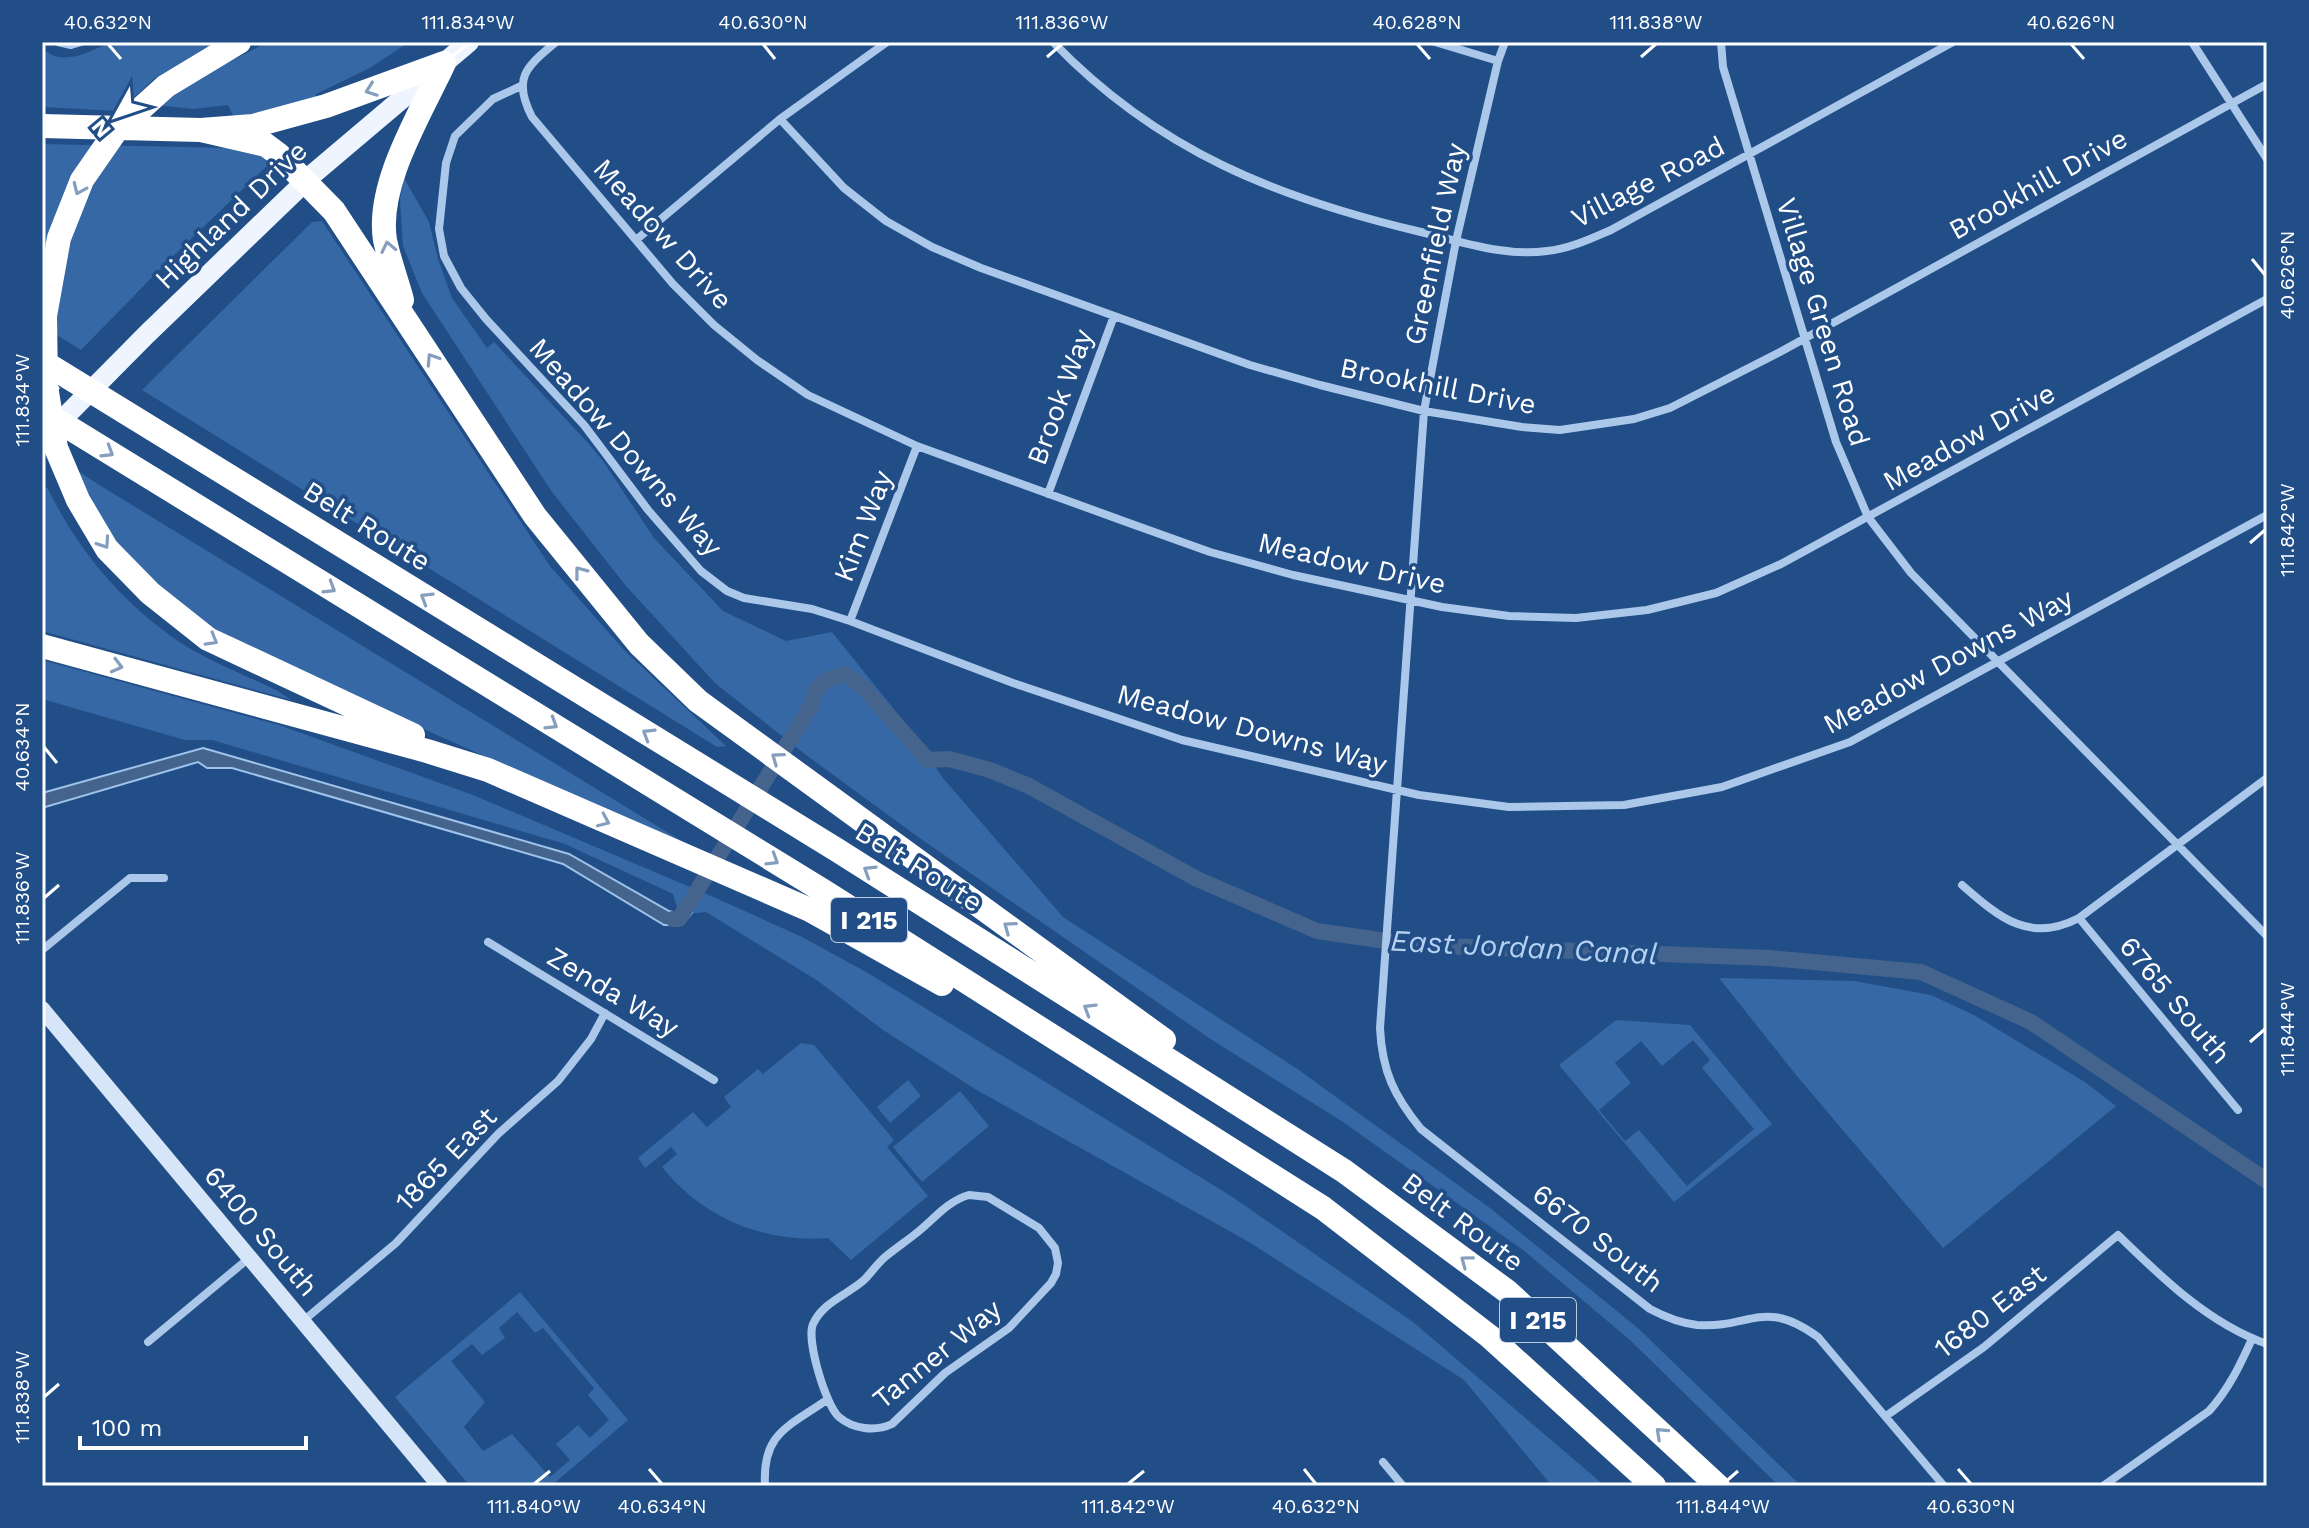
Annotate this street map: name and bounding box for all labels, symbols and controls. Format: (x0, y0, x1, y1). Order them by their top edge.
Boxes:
text: 40.632°N (64, 10, 152, 34)
text: 111.834°W (422, 10, 514, 34)
text: 40.630°N (718, 10, 808, 34)
text: 111.836°W (1016, 10, 1108, 34)
text: 40.628°N (1372, 10, 1462, 34)
text: 111.838°W (1609, 10, 1703, 34)
text: 40.626°N (2026, 10, 2116, 34)
north arrow (76, 76, 156, 156)
one-way arrow (365, 80, 379, 96)
text: N (86, 114, 116, 143)
street label: Brookhill Drive (1943, 121, 2133, 247)
street label: Village Road (1566, 129, 1730, 235)
street label: Highland Drive (148, 134, 314, 296)
street label: Greenfield Way (1397, 139, 1473, 348)
street label: Meadow Drive (587, 152, 739, 316)
one-way arrow (73, 180, 89, 195)
street label: Village Green Road (1770, 194, 1876, 450)
text: 40.626°N (2275, 230, 2299, 320)
one-way arrow (380, 240, 397, 254)
street label: Brook Way (1020, 324, 1100, 469)
street label: Meadow Downs Way (522, 331, 730, 563)
street label: Brookhill Drive (1337, 351, 1539, 421)
one-way arrow (427, 353, 442, 367)
text: 111.834°W (10, 354, 34, 446)
street label: Meadow Drive (1877, 376, 2061, 498)
one-way arrow (100, 442, 114, 457)
street label: Kim Way (827, 465, 900, 586)
street label: Belt Route (297, 474, 437, 578)
text: 111.842°W (2275, 483, 2299, 577)
street label: Meadow Drive (1255, 525, 1449, 601)
one-way arrow (94, 534, 109, 548)
one-way arrow (575, 566, 589, 581)
one-way arrow (321, 578, 336, 594)
street label: Meadow Downs Way (1817, 581, 2079, 741)
one-way arrow (420, 592, 435, 607)
one-way arrow (204, 630, 218, 646)
one-way arrow (110, 657, 124, 674)
street label: Meadow Downs Way (1113, 677, 1391, 781)
text: 40.634°N (10, 702, 34, 792)
one-way arrow (543, 715, 558, 730)
one-way arrow (642, 728, 657, 744)
one-way arrow (771, 753, 785, 767)
one-way arrow (596, 811, 611, 827)
street label: Belt Route (849, 815, 989, 919)
one-way arrow (764, 851, 779, 866)
text: 111.836°W (10, 852, 34, 944)
one-way arrow (863, 865, 878, 880)
road number: I 215 (831, 898, 907, 942)
one-way arrow (1004, 922, 1018, 937)
water label: East Jordan Canal (1389, 923, 1659, 971)
street label: 6765 South (2112, 930, 2238, 1070)
street label: Zenda Way (541, 940, 685, 1044)
text: 111.844°W (2275, 982, 2299, 1076)
one-way arrow (1083, 1004, 1098, 1019)
street label: 1865 East (389, 1100, 504, 1218)
street label: 6400 South (197, 1159, 325, 1303)
street label: Belt Route (1396, 1166, 1530, 1278)
street label: 6670 South (1526, 1177, 1670, 1299)
one-way arrow (1460, 1257, 1475, 1271)
street label: 1680 East (1928, 1257, 2053, 1365)
street label: Tanner Way (866, 1292, 1008, 1416)
road number: I 215 (1500, 1298, 1576, 1342)
text: 111.838°W (10, 1350, 34, 1444)
scale bar (80, 1400, 306, 1450)
text: 100 m (92, 1414, 162, 1442)
one-way arrow (1656, 1427, 1670, 1442)
text: 111.840°W (487, 1494, 581, 1518)
text: 40.634°N (617, 1494, 707, 1518)
text: 111.842°W (1081, 1494, 1175, 1518)
text: 40.632°N (1272, 1494, 1360, 1518)
text: 111.844°W (1676, 1494, 1770, 1518)
text: 40.630°N (1926, 1494, 2016, 1518)

